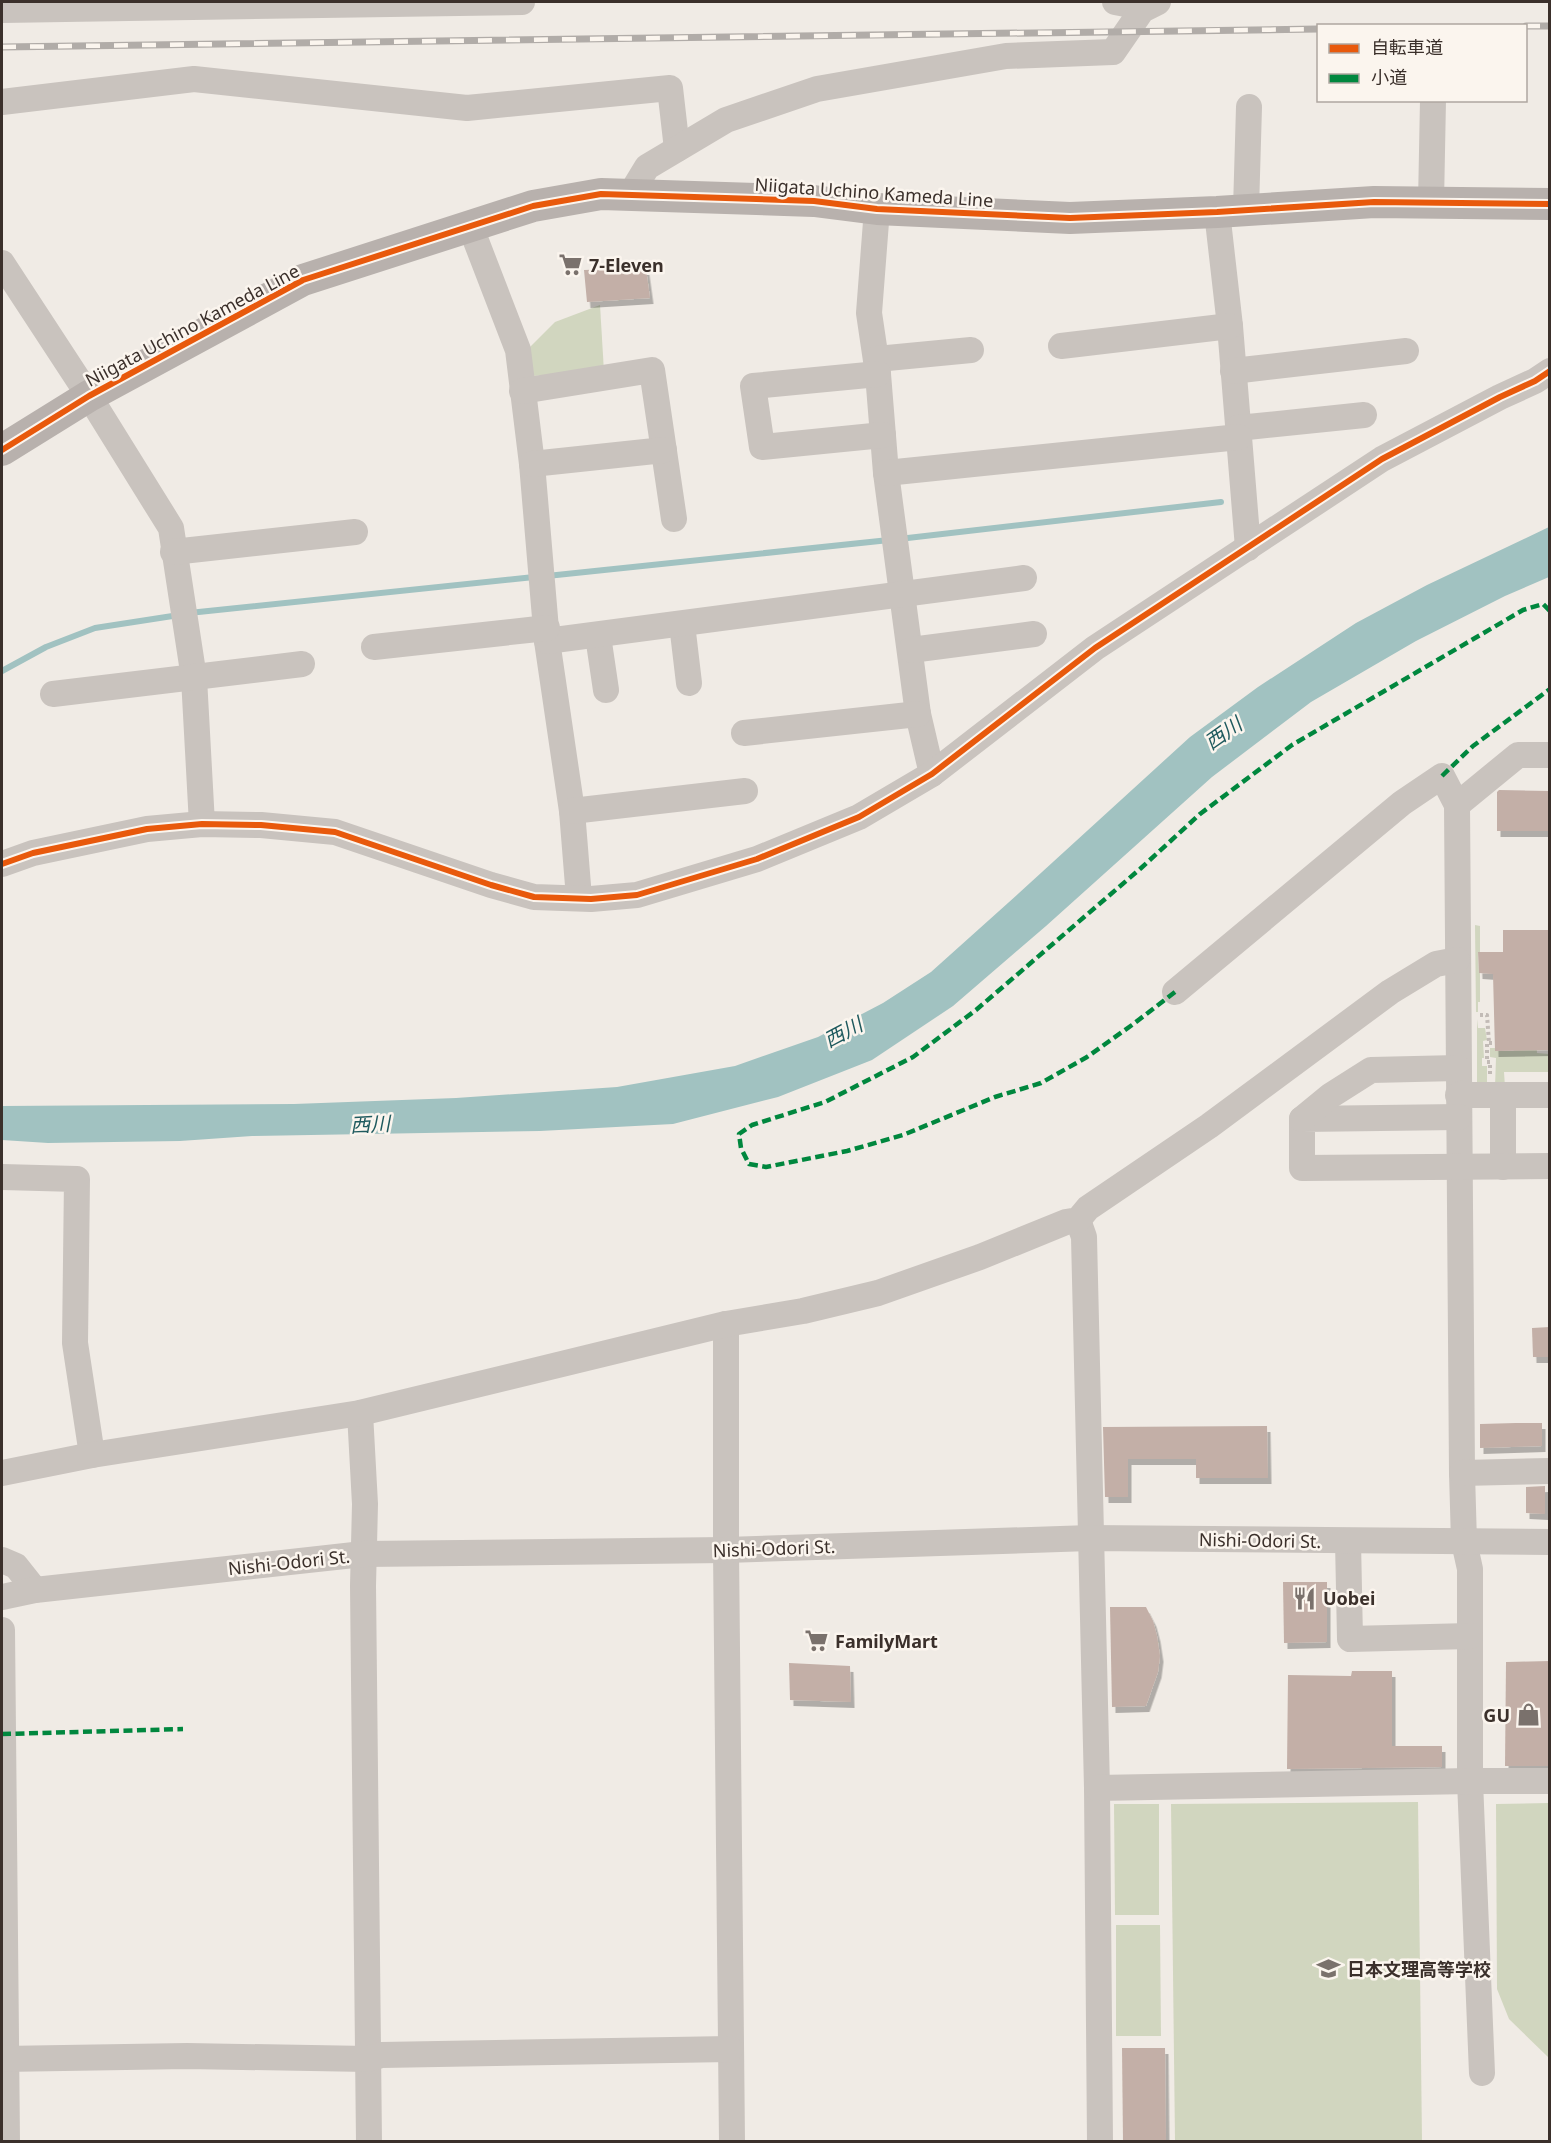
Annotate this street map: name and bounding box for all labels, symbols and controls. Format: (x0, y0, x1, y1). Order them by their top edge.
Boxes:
legend (1317, 24, 1527, 102)
text: 自転車道 (1371, 35, 1443, 59)
text: 小道 (1371, 65, 1407, 89)
street label: Niigata Uchino Kameda Line (754, 172, 994, 212)
supermarket icon: 7-Eleven (558, 252, 584, 278)
place label: 7-Eleven (589, 253, 664, 277)
street label: Niigata Uchino Kameda Line (81, 258, 303, 392)
water label: 西川 (1199, 709, 1249, 756)
water label: 西川 (819, 1010, 869, 1053)
water label: 西川 (349, 1109, 393, 1139)
street label: Nishi-Odori St. (1199, 1527, 1321, 1553)
street label: Nishi-Odori St. (712, 1534, 836, 1562)
street label: Nishi-Odori St. (227, 1544, 351, 1580)
restaurant icon: Uobei (1292, 1585, 1318, 1611)
place label: Uobei (1323, 1586, 1375, 1610)
supermarket icon: FamilyMart (804, 1628, 830, 1654)
place label: FamilyMart (835, 1629, 938, 1653)
shop icon: GU (1515, 1702, 1541, 1728)
place label: GU (1483, 1703, 1510, 1727)
school or university icon: 日本文理高等学校 (1316, 1956, 1342, 1982)
place label: 日本文理高等学校 (1347, 1957, 1491, 1981)

